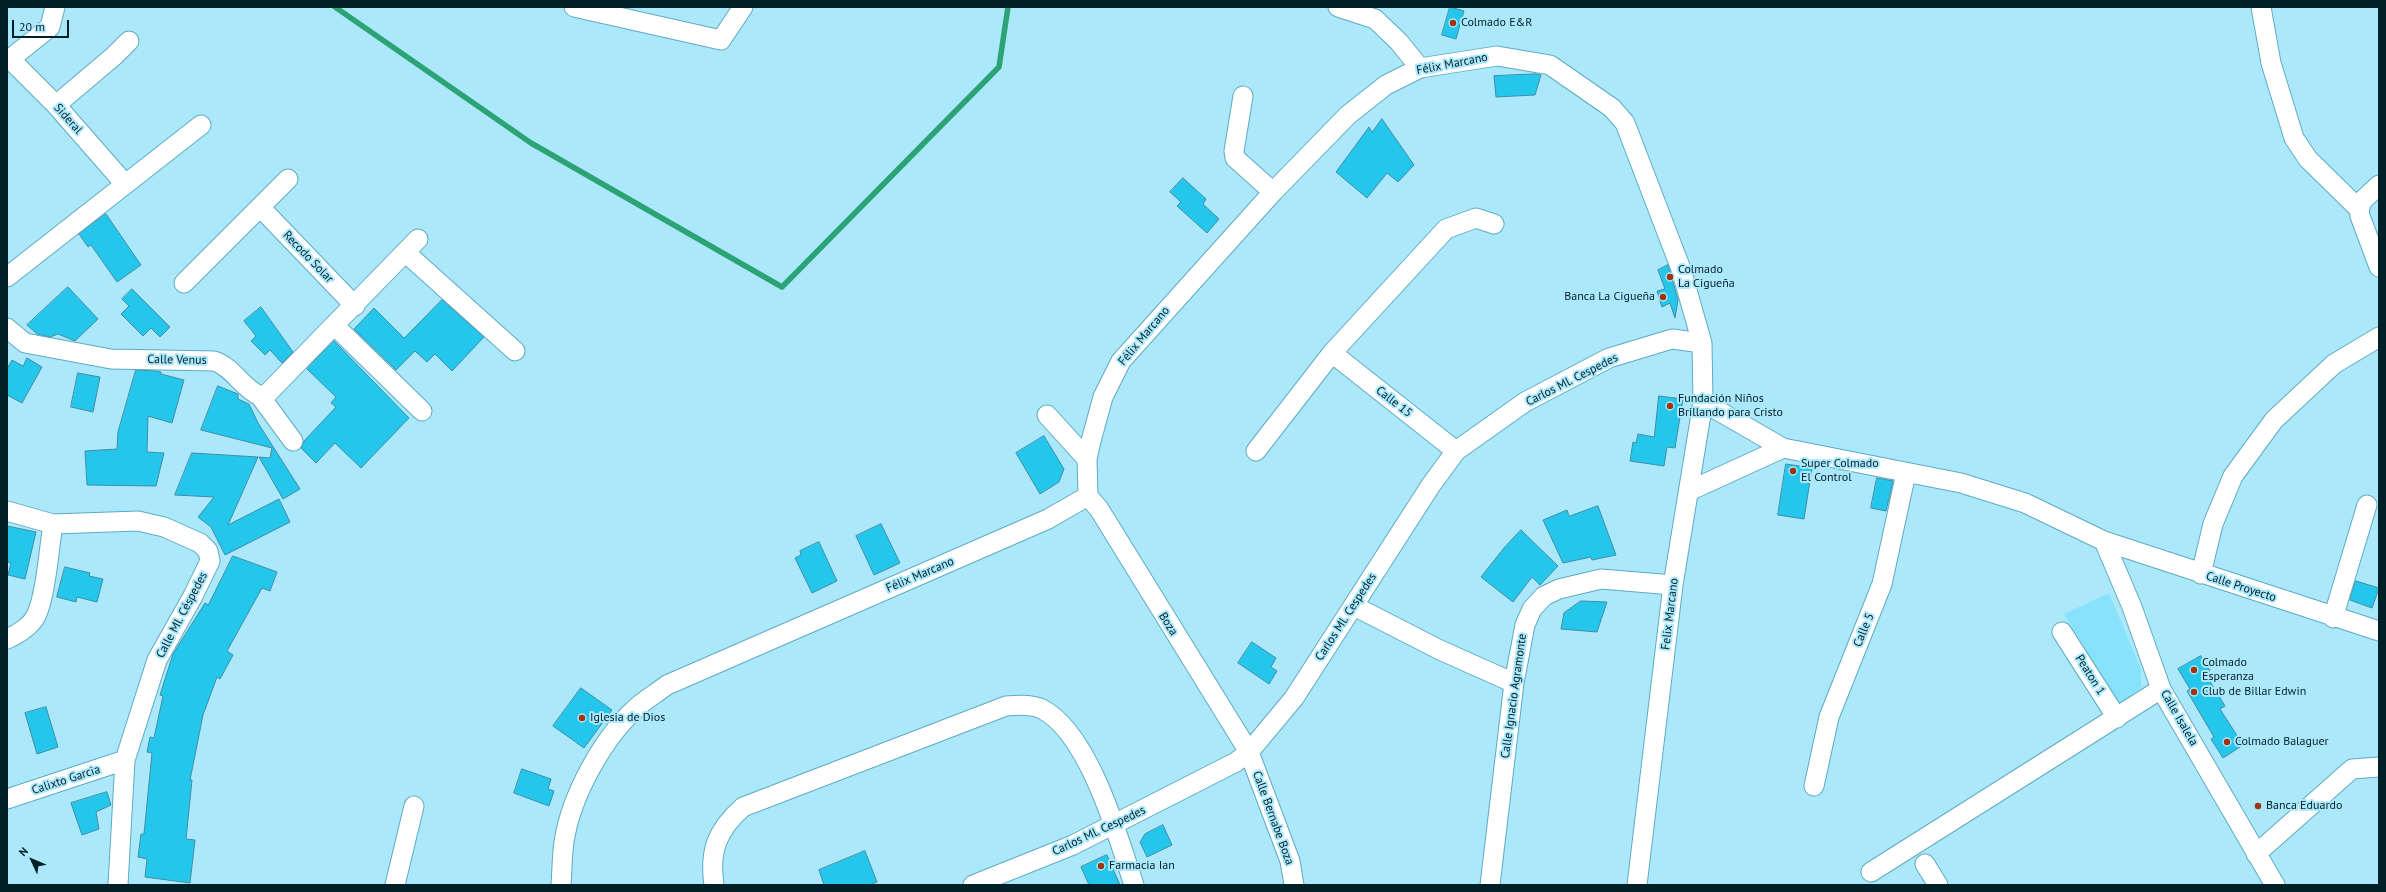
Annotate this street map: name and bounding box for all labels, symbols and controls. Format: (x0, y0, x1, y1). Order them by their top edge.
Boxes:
scale bar (14, 12, 71, 38)
place label: Colmado E&R (1461, 16, 1532, 30)
marker: Colmado E&R (1448, 18, 1458, 28)
text: 20 m (19, 19, 45, 34)
street label: Félix Marcano (1415, 50, 1489, 78)
street label: Sideral (51, 101, 85, 137)
street label: Recodo Solar (280, 228, 336, 286)
place label: Colmado La Cigueña (1678, 263, 1735, 291)
marker: Colmado La Cigueña (1665, 272, 1675, 282)
place label: Banca La Cigueña (1564, 290, 1655, 304)
marker: Banca La Cigueña (1658, 292, 1668, 302)
street label: Félix Marcano (1115, 304, 1173, 368)
street label: Carlos Ml. Cespedes (1524, 351, 1620, 409)
street label: Calle Venus (147, 352, 207, 368)
street label: Calle 15 (1373, 383, 1415, 421)
place label: Fundación Niños Brillando para Cristo (1678, 392, 1783, 420)
marker: Fundación Niños Brillando para Cristo (1665, 401, 1675, 411)
place label: Super Colmado El Control (1801, 457, 1879, 485)
marker: Super Colmado El Control (1788, 466, 1798, 476)
street label: Félix Marcano (884, 554, 956, 596)
street label: Calle Ml. Céspedes (153, 569, 211, 661)
street label: Calle Proyecto (2204, 569, 2278, 605)
street label: Carlos Ml. Cespedes (1312, 571, 1380, 663)
street label: Felix Marcano (1658, 577, 1682, 651)
street label: Boza (1155, 610, 1181, 638)
street label: Calle 5 (1851, 611, 1877, 649)
street label: Calle Ignacio Agramonte (1498, 633, 1530, 759)
street label: Peaton 1 (2072, 652, 2108, 698)
place label: Colmado Esperanza (2202, 656, 2254, 684)
marker: Colmado Esperanza (2189, 665, 2199, 675)
place label: Club de Billar Edwin (2202, 685, 2306, 699)
street label: Calle Isalela (2157, 687, 2201, 749)
marker: Club de Billar Edwin (2189, 687, 2199, 697)
place label: Iglesia de Dios (590, 711, 665, 725)
marker: Iglesia de Dios (577, 713, 587, 723)
place label: Colmado Balaguer (2235, 735, 2329, 749)
marker: Colmado Balaguer (2222, 737, 2232, 747)
street label: Calixto Garcia (30, 762, 102, 798)
street label: Calle Bernabe Boza (1249, 769, 1297, 867)
place label: Banca Eduardo (2266, 799, 2342, 813)
marker: Banca Eduardo (2253, 801, 2263, 811)
street label: Carlos Ml. Cespedes (1050, 803, 1148, 859)
north arrow (12, 840, 52, 880)
text: N (16, 844, 31, 859)
place label: Farmacia Ian (1109, 859, 1175, 873)
marker: Farmacia Ian (1096, 861, 1106, 871)

